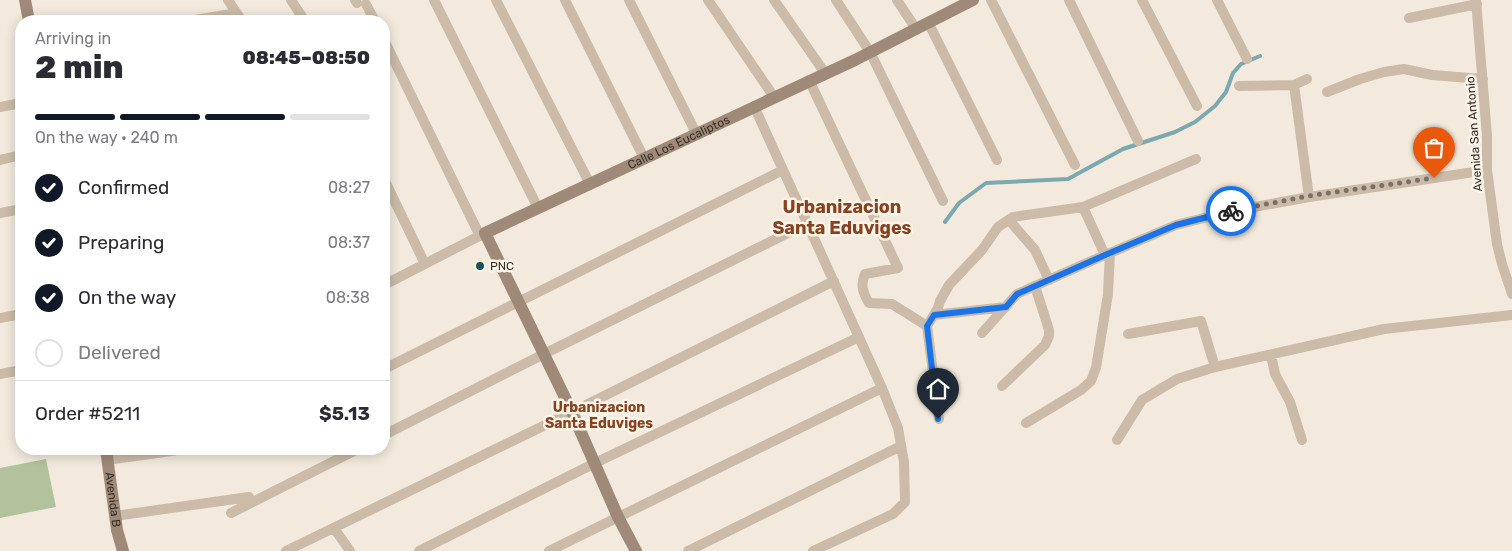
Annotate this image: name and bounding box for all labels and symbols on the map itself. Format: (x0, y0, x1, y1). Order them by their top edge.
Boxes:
street label: Avenida San Antonio (1463, 76, 1485, 192)
street label: Calle Los Eucaliptos (625, 113, 732, 172)
pin (1413, 127, 1455, 178)
courier (1206, 186, 1256, 236)
district label: Urbanizacion Santa Eduviges (772, 196, 912, 239)
place label: PNC (490, 259, 514, 273)
marker: PNC (474, 260, 486, 272)
pin (917, 368, 959, 419)
district label: Urbanizacion Santa Eduviges (545, 399, 653, 432)
street label: Avenida B (102, 471, 124, 528)

